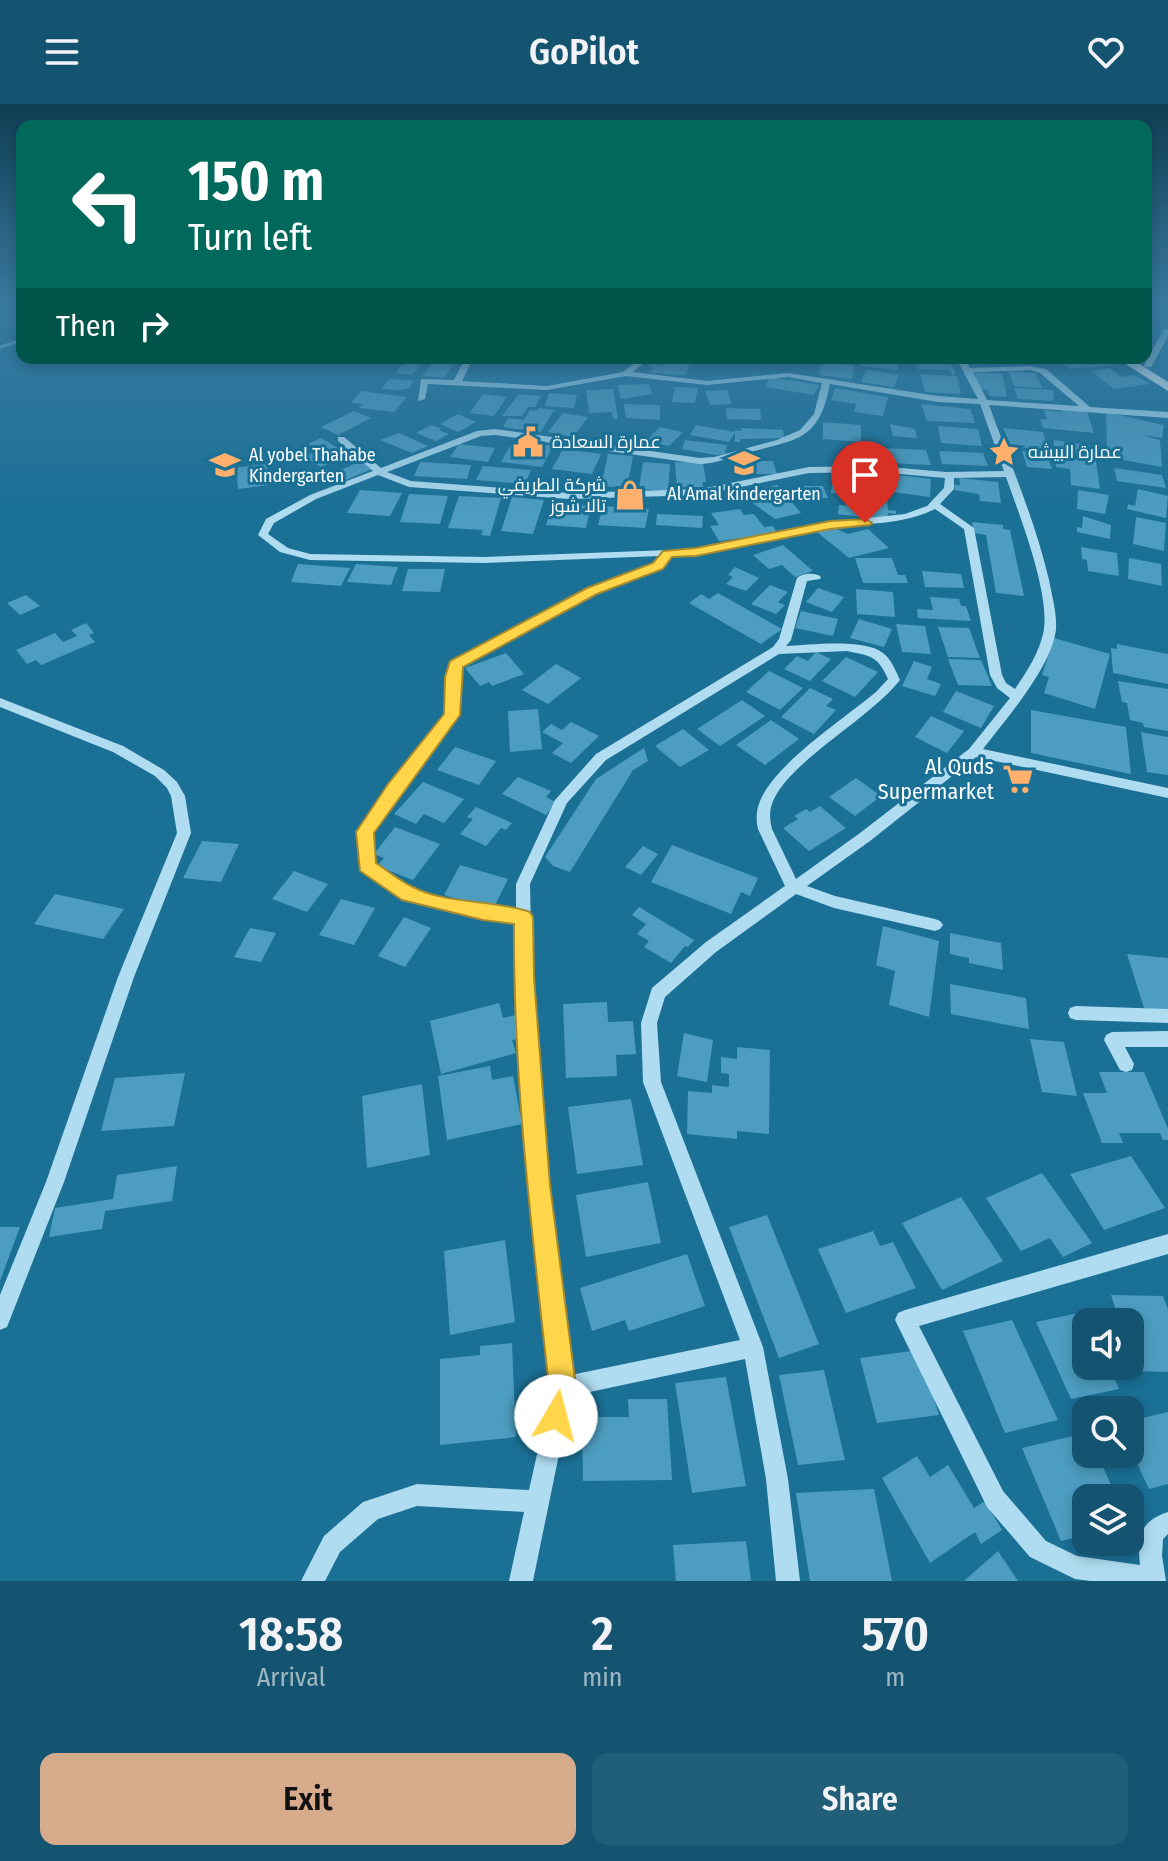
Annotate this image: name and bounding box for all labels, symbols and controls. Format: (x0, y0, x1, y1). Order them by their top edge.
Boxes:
icon: menu (40, 30, 84, 74)
text: GoPilot (529, 30, 639, 74)
icon: heart (1084, 30, 1128, 74)
text: 150 m (188, 148, 324, 215)
icon: left (56, 152, 160, 256)
text: Turn left (188, 216, 312, 260)
icon: right (132, 304, 176, 348)
text: Then (56, 308, 116, 344)
public building icon: عمارة السعادة (511, 425, 545, 459)
place label: عمارة السعادة (552, 431, 661, 453)
place icon: عمارة البيشه (987, 435, 1021, 469)
pin (831, 441, 899, 523)
place label: عمارة البيشه (1028, 441, 1122, 463)
place label: Al yobel Thahabe Kindergarten (249, 444, 376, 487)
school or university icon: Al Amal kindergarten (727, 446, 761, 480)
school or university icon: Al yobel Thahabe Kindergarten (208, 448, 242, 482)
icon: arrive (843, 453, 887, 497)
place label: شركة الطريفي تالا شوز (498, 474, 606, 517)
shop icon: شركة الطريفي تالا شوز (613, 478, 647, 512)
place label: Al Amal kindergarten (667, 483, 821, 505)
place label: Al Quds Supermarket (878, 753, 995, 805)
supermarket icon: Al Quds Supermarket (1001, 762, 1035, 796)
map controls (1072, 1308, 1144, 1556)
button: sound (1072, 1308, 1144, 1380)
position arrow (514, 1374, 598, 1458)
button: search (1072, 1396, 1144, 1468)
button: layers (1072, 1484, 1144, 1556)
text: 18:58 (239, 1605, 343, 1663)
text: 2 (591, 1605, 613, 1663)
text: 570 (861, 1605, 929, 1663)
text: Arrival (257, 1662, 326, 1693)
text: min (582, 1662, 623, 1693)
text: m (885, 1662, 905, 1693)
button: Exit (40, 1753, 576, 1845)
button: Share (592, 1753, 1128, 1845)

